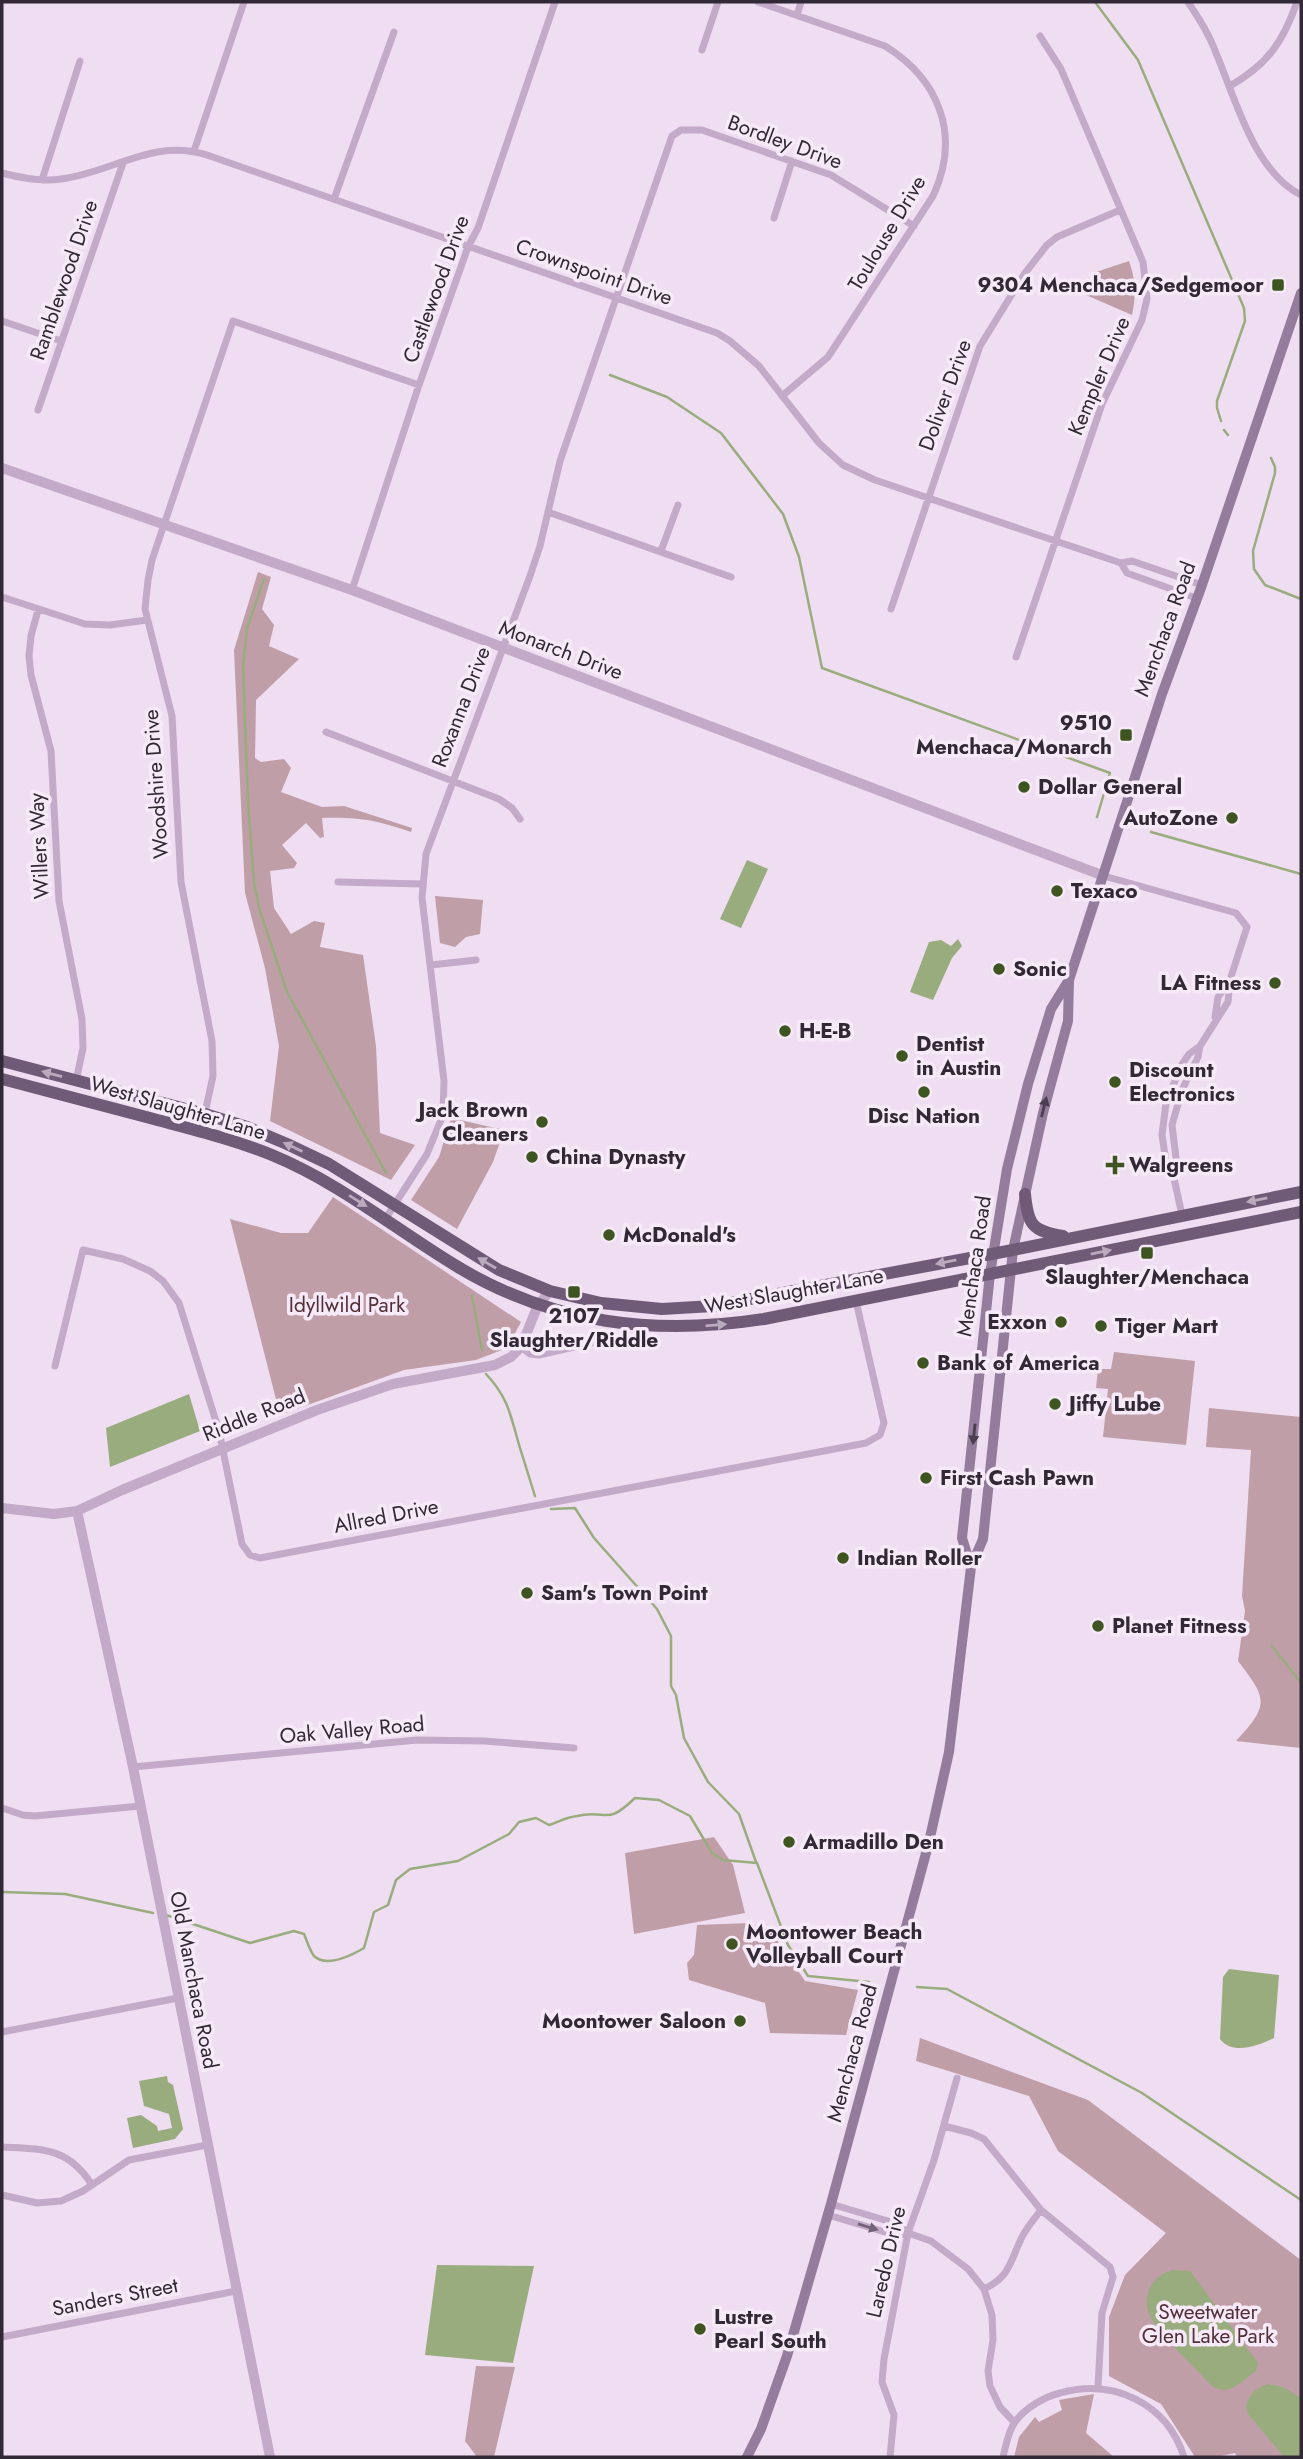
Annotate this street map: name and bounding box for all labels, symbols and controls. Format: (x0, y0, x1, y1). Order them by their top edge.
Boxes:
street label: Bordley Drive (724, 107, 847, 177)
street label: Toulouse Drive (841, 170, 933, 296)
street label: Ramblewood Drive (23, 196, 105, 364)
street label: Castlewood Drive (395, 211, 477, 367)
street label: Crownspoint Drive (512, 231, 677, 313)
place label: 9304 Menchaca/Sedgemoor (978, 270, 1264, 300)
marker: 9304 Menchaca/Sedgemoor (1270, 277, 1286, 293)
street label: Kempler Drive (1061, 312, 1138, 440)
street label: Doliver Drive (911, 335, 979, 455)
street label: Menchaca Road (1127, 557, 1203, 701)
street label: Monarch Drive (495, 613, 627, 687)
street label: Roxanna Drive (424, 642, 498, 772)
street label: Woodshire Drive (136, 708, 176, 860)
place label: 9510 Menchaca/Monarch (916, 708, 1112, 762)
marker: 9510 Menchaca/Monarch (1118, 727, 1134, 743)
place label: Dollar General (1038, 772, 1182, 802)
marker: Dollar General (1016, 779, 1032, 795)
street label: Willers Way (21, 791, 57, 900)
place label: AutoZone (1122, 803, 1218, 833)
marker: AutoZone (1224, 810, 1240, 826)
place label: Texaco (1071, 876, 1138, 906)
marker: Texaco (1049, 883, 1065, 899)
place label: Sonic (1013, 954, 1067, 984)
marker: Sonic (991, 961, 1007, 977)
place label: LA Fitness (1160, 968, 1261, 998)
marker: LA Fitness (1267, 975, 1283, 991)
place label: H-E-B (799, 1016, 851, 1046)
marker: H-E-B (777, 1023, 793, 1039)
place label: Dentist in Austin (916, 1029, 1001, 1083)
marker: Dentist in Austin (894, 1048, 910, 1064)
place label: Discount Electronics (1129, 1055, 1235, 1109)
one-way arrow (41, 1069, 62, 1079)
street label: West Slaughter Lane (87, 1069, 269, 1147)
marker: Discount Electronics (1107, 1074, 1123, 1090)
marker: Disc Nation (916, 1084, 932, 1100)
place label: Jack Brown Cleaners (415, 1095, 528, 1149)
one-way arrow (1039, 1096, 1050, 1118)
place label: Disc Nation (868, 1101, 980, 1131)
marker: Jack Brown Cleaners (534, 1114, 550, 1130)
one-way arrow (282, 1141, 303, 1152)
place label: China Dynasty (546, 1142, 686, 1172)
marker: China Dynasty (524, 1149, 540, 1165)
place label: Walgreens (1129, 1150, 1234, 1180)
marker: Walgreens (1107, 1157, 1123, 1173)
one-way arrow (348, 1194, 368, 1207)
street label: Menchaca Road (949, 1194, 999, 1338)
one-way arrow (1246, 1195, 1268, 1206)
place label: McDonald's (623, 1220, 736, 1250)
marker: McDonald's (601, 1227, 617, 1243)
marker: Slaughter/Menchaca (1139, 1245, 1155, 1261)
one-way arrow (1090, 1246, 1112, 1257)
one-way arrow (478, 1257, 497, 1269)
one-way arrow (935, 1257, 957, 1268)
street label: West Slaughter Lane (702, 1260, 886, 1321)
place label: Slaughter/Menchaca (1045, 1262, 1249, 1292)
marker: 2107 Slaughter/Riddle (566, 1284, 582, 1300)
park label: Idyllwild Park (289, 1290, 406, 1320)
place label: 2107 Slaughter/Riddle (490, 1301, 658, 1355)
place label: Exxon (987, 1307, 1047, 1337)
place label: Tiger Mart (1115, 1311, 1218, 1341)
marker: Exxon (1053, 1314, 1069, 1330)
marker: Tiger Mart (1093, 1318, 1109, 1334)
one-way arrow (705, 1319, 727, 1330)
place label: Bank of America (937, 1348, 1099, 1378)
marker: Bank of America (915, 1355, 931, 1371)
street label: Riddle Road (198, 1381, 310, 1449)
place label: Jiffy Lube (1065, 1389, 1161, 1419)
marker: Jiffy Lube (1047, 1396, 1063, 1412)
one-way arrow (968, 1423, 979, 1445)
place label: First Cash Pawn (940, 1463, 1094, 1493)
marker: First Cash Pawn (918, 1470, 934, 1486)
street label: Allred Drive (331, 1491, 441, 1541)
place label: Indian Roller (857, 1543, 983, 1573)
marker: Indian Roller (835, 1550, 851, 1566)
place label: Sam's Town Point (541, 1578, 708, 1608)
marker: Sam's Town Point (519, 1585, 535, 1601)
place label: Planet Fitness (1112, 1611, 1247, 1641)
marker: Planet Fitness (1090, 1618, 1106, 1634)
street label: Oak Valley Road (278, 1709, 426, 1751)
place label: Armadillo Den (802, 1827, 944, 1857)
marker: Armadillo Den (781, 1834, 797, 1850)
street label: Old Manchaca Road (162, 1888, 226, 2072)
place label: Moontower Beach Volleyball Court (745, 1917, 923, 1971)
marker: Moontower Beach Volleyball Court (724, 1936, 740, 1952)
street label: Menchaca Road (819, 1981, 885, 2125)
place label: Moontower Saloon (542, 2006, 726, 2036)
marker: Moontower Saloon (732, 2013, 748, 2029)
street label: Laredo Drive (859, 2203, 913, 2321)
one-way arrow (857, 2222, 878, 2232)
street label: Sanders Street (50, 2270, 180, 2324)
park label: Sweetwater Glen Lake Park (1142, 2297, 1275, 2351)
place label: Lustre Pearl South (714, 2302, 827, 2356)
marker: Lustre Pearl South (692, 2321, 708, 2337)

